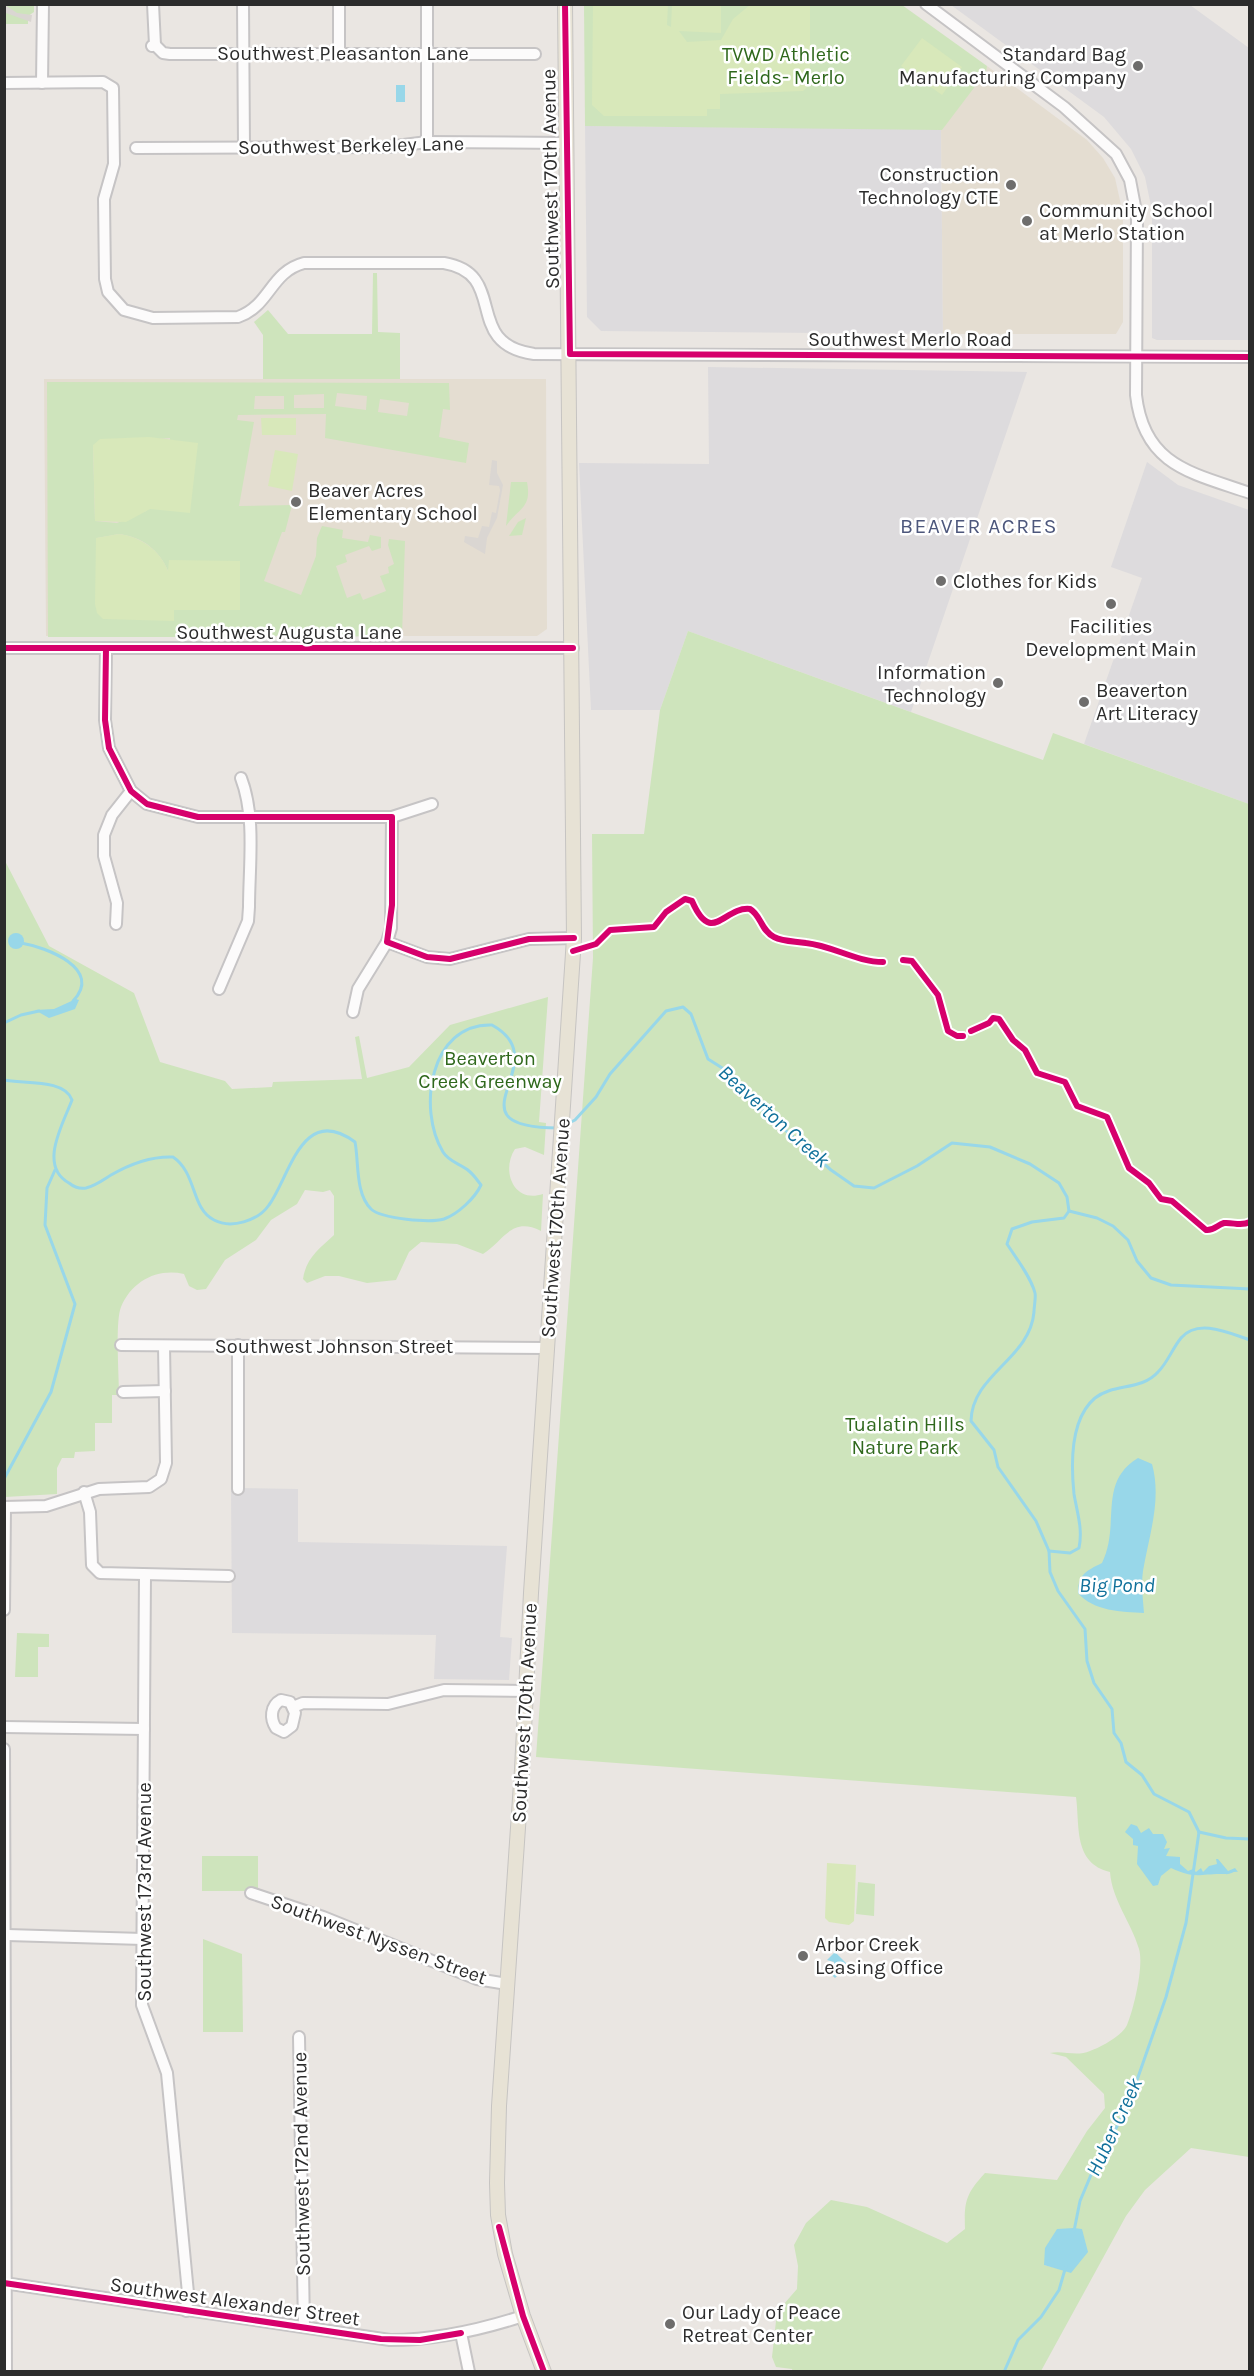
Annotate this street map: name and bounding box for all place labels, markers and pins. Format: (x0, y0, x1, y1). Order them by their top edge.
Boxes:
place label: Standard Bag Manufacturing Company (899, 43, 1126, 89)
marker: Standard Bag Manufacturing Company (1131, 59, 1145, 73)
place label: Construction Technology CTE (859, 163, 999, 209)
marker: Construction Technology CTE (1004, 178, 1018, 192)
place label: Community School at Merlo Station (1039, 199, 1213, 245)
marker: Community School at Merlo Station (1020, 214, 1034, 228)
place label: Beaver Acres Elementary School (308, 479, 478, 525)
marker: Beaver Acres Elementary School (289, 495, 303, 509)
place label: Clothes for Kids (953, 570, 1097, 593)
marker: Clothes for Kids (934, 574, 948, 588)
marker: Facilities Development Main (1104, 597, 1118, 611)
place label: Facilities Development Main (1025, 615, 1197, 661)
place label: Information Technology (877, 661, 986, 707)
marker: Information Technology (991, 676, 1005, 690)
place label: Beaverton Art Literacy (1096, 679, 1198, 725)
marker: Beaverton Art Literacy (1077, 695, 1091, 709)
place label: Arbor Creek Leasing Office (815, 1933, 943, 1979)
marker: Arbor Creek Leasing Office (796, 1949, 810, 1963)
place label: Our Lady of Peace Retreat Center (682, 2301, 841, 2347)
marker: Our Lady of Peace Retreat Center (663, 2317, 677, 2331)

